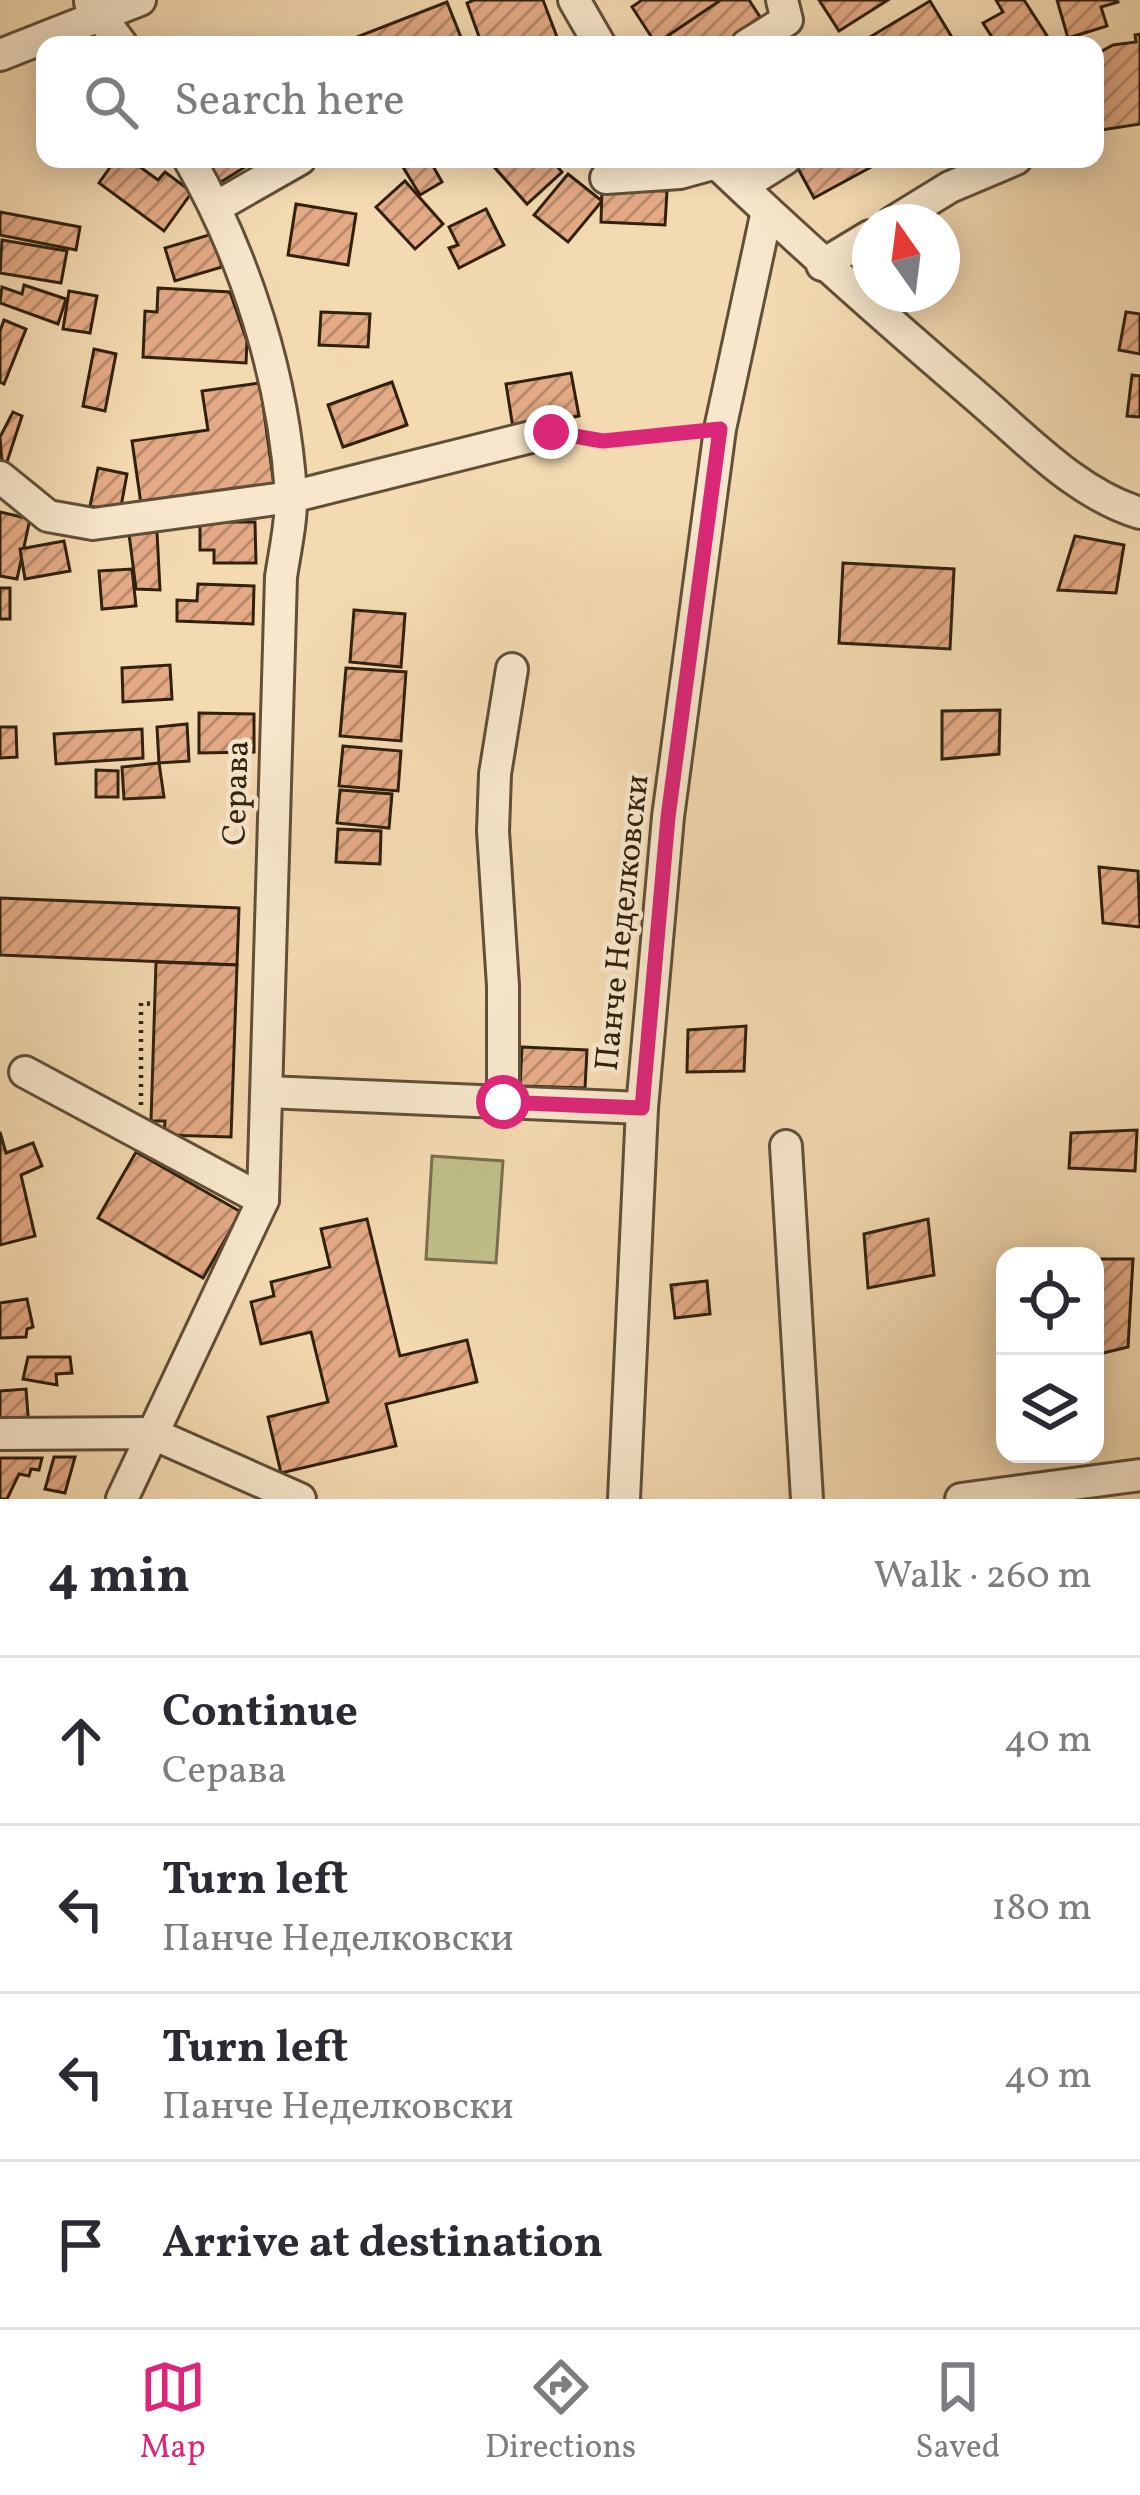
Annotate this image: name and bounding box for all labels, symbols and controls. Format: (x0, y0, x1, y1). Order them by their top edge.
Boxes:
search box (36, 36, 1104, 168)
icon: search (78, 69, 144, 135)
text: Search here (174, 71, 405, 134)
north arrow (852, 204, 960, 312)
route end (524, 405, 578, 459)
street label: Серава (213, 739, 263, 847)
street label: Панче Неделковски (586, 773, 662, 1073)
route start (476, 1075, 530, 1129)
map controls (996, 1247, 1104, 1463)
button: locate (996, 1247, 1104, 1355)
button: layers (996, 1355, 1104, 1463)
text: 4 min (48, 1542, 190, 1613)
text: Walk · 260 m (874, 1550, 1092, 1604)
text: Continue (162, 1682, 358, 1745)
icon: ahead (48, 1708, 114, 1774)
text: 40 m (1004, 1714, 1092, 1768)
text: Серава (162, 1745, 287, 1799)
text: Turn left (162, 1850, 348, 1913)
icon: left (48, 1876, 114, 1942)
text: 180 m (991, 1882, 1092, 1936)
text: Панче Неделковски (162, 1913, 514, 1967)
text: Turn left (162, 2018, 348, 2081)
icon: left (48, 2044, 114, 2110)
text: 40 m (1004, 2050, 1092, 2104)
text: Панче Неделковски (162, 2081, 514, 2135)
icon: arrive (48, 2212, 114, 2278)
text: Arrive at destination (162, 2213, 603, 2276)
tab: Map (140, 2354, 206, 2472)
tab: Directions (485, 2354, 636, 2472)
tab: Saved (915, 2354, 1000, 2472)

